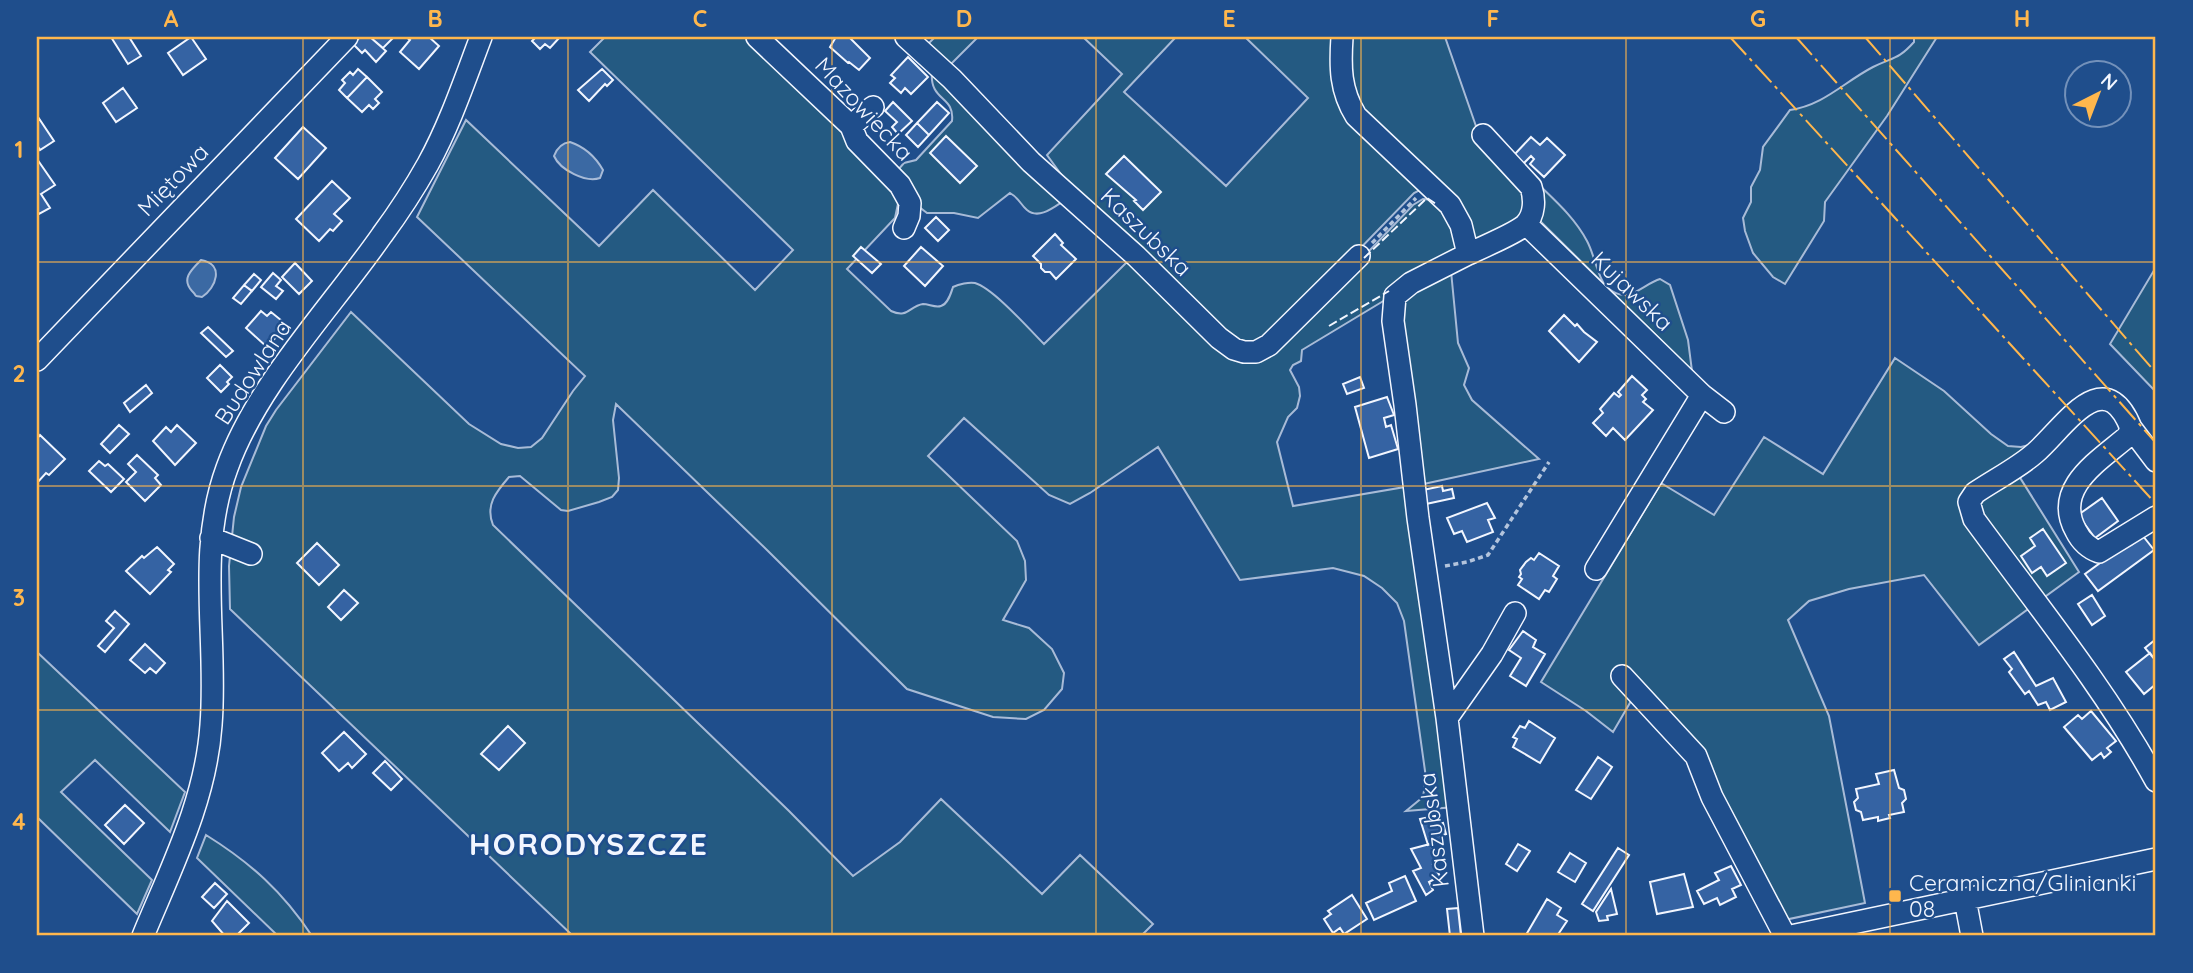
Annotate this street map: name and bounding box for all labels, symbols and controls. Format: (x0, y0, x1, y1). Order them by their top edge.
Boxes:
text: A (164, 4, 179, 33)
text: B (427, 4, 443, 33)
text: C (693, 4, 707, 33)
text: D (956, 4, 972, 33)
text: E (1222, 4, 1236, 33)
text: F (1487, 4, 1499, 33)
text: G (1750, 4, 1766, 33)
text: H (2014, 4, 2030, 33)
street label: Mazowiecka (809, 51, 920, 166)
north arrow (2064, 60, 2134, 130)
text: N (2096, 68, 2123, 95)
text: 1 (15, 135, 23, 164)
street label: Miętowa (131, 137, 214, 222)
street label: Kaszubska (1095, 181, 1198, 282)
street label: Kujawska (1585, 245, 1679, 337)
street label: Budowlana (208, 314, 297, 430)
text: 2 (12, 359, 26, 388)
text: 3 (13, 583, 25, 612)
street label: Kaszubska (1412, 771, 1455, 889)
text: 4 (12, 807, 26, 836)
district label: HORODYSZCZE (469, 825, 709, 863)
place label: Ceramiczna/Glinianki 08 (1909, 868, 2136, 923)
marker: Ceramiczna/Glinianki 08 (1887, 888, 1903, 904)

